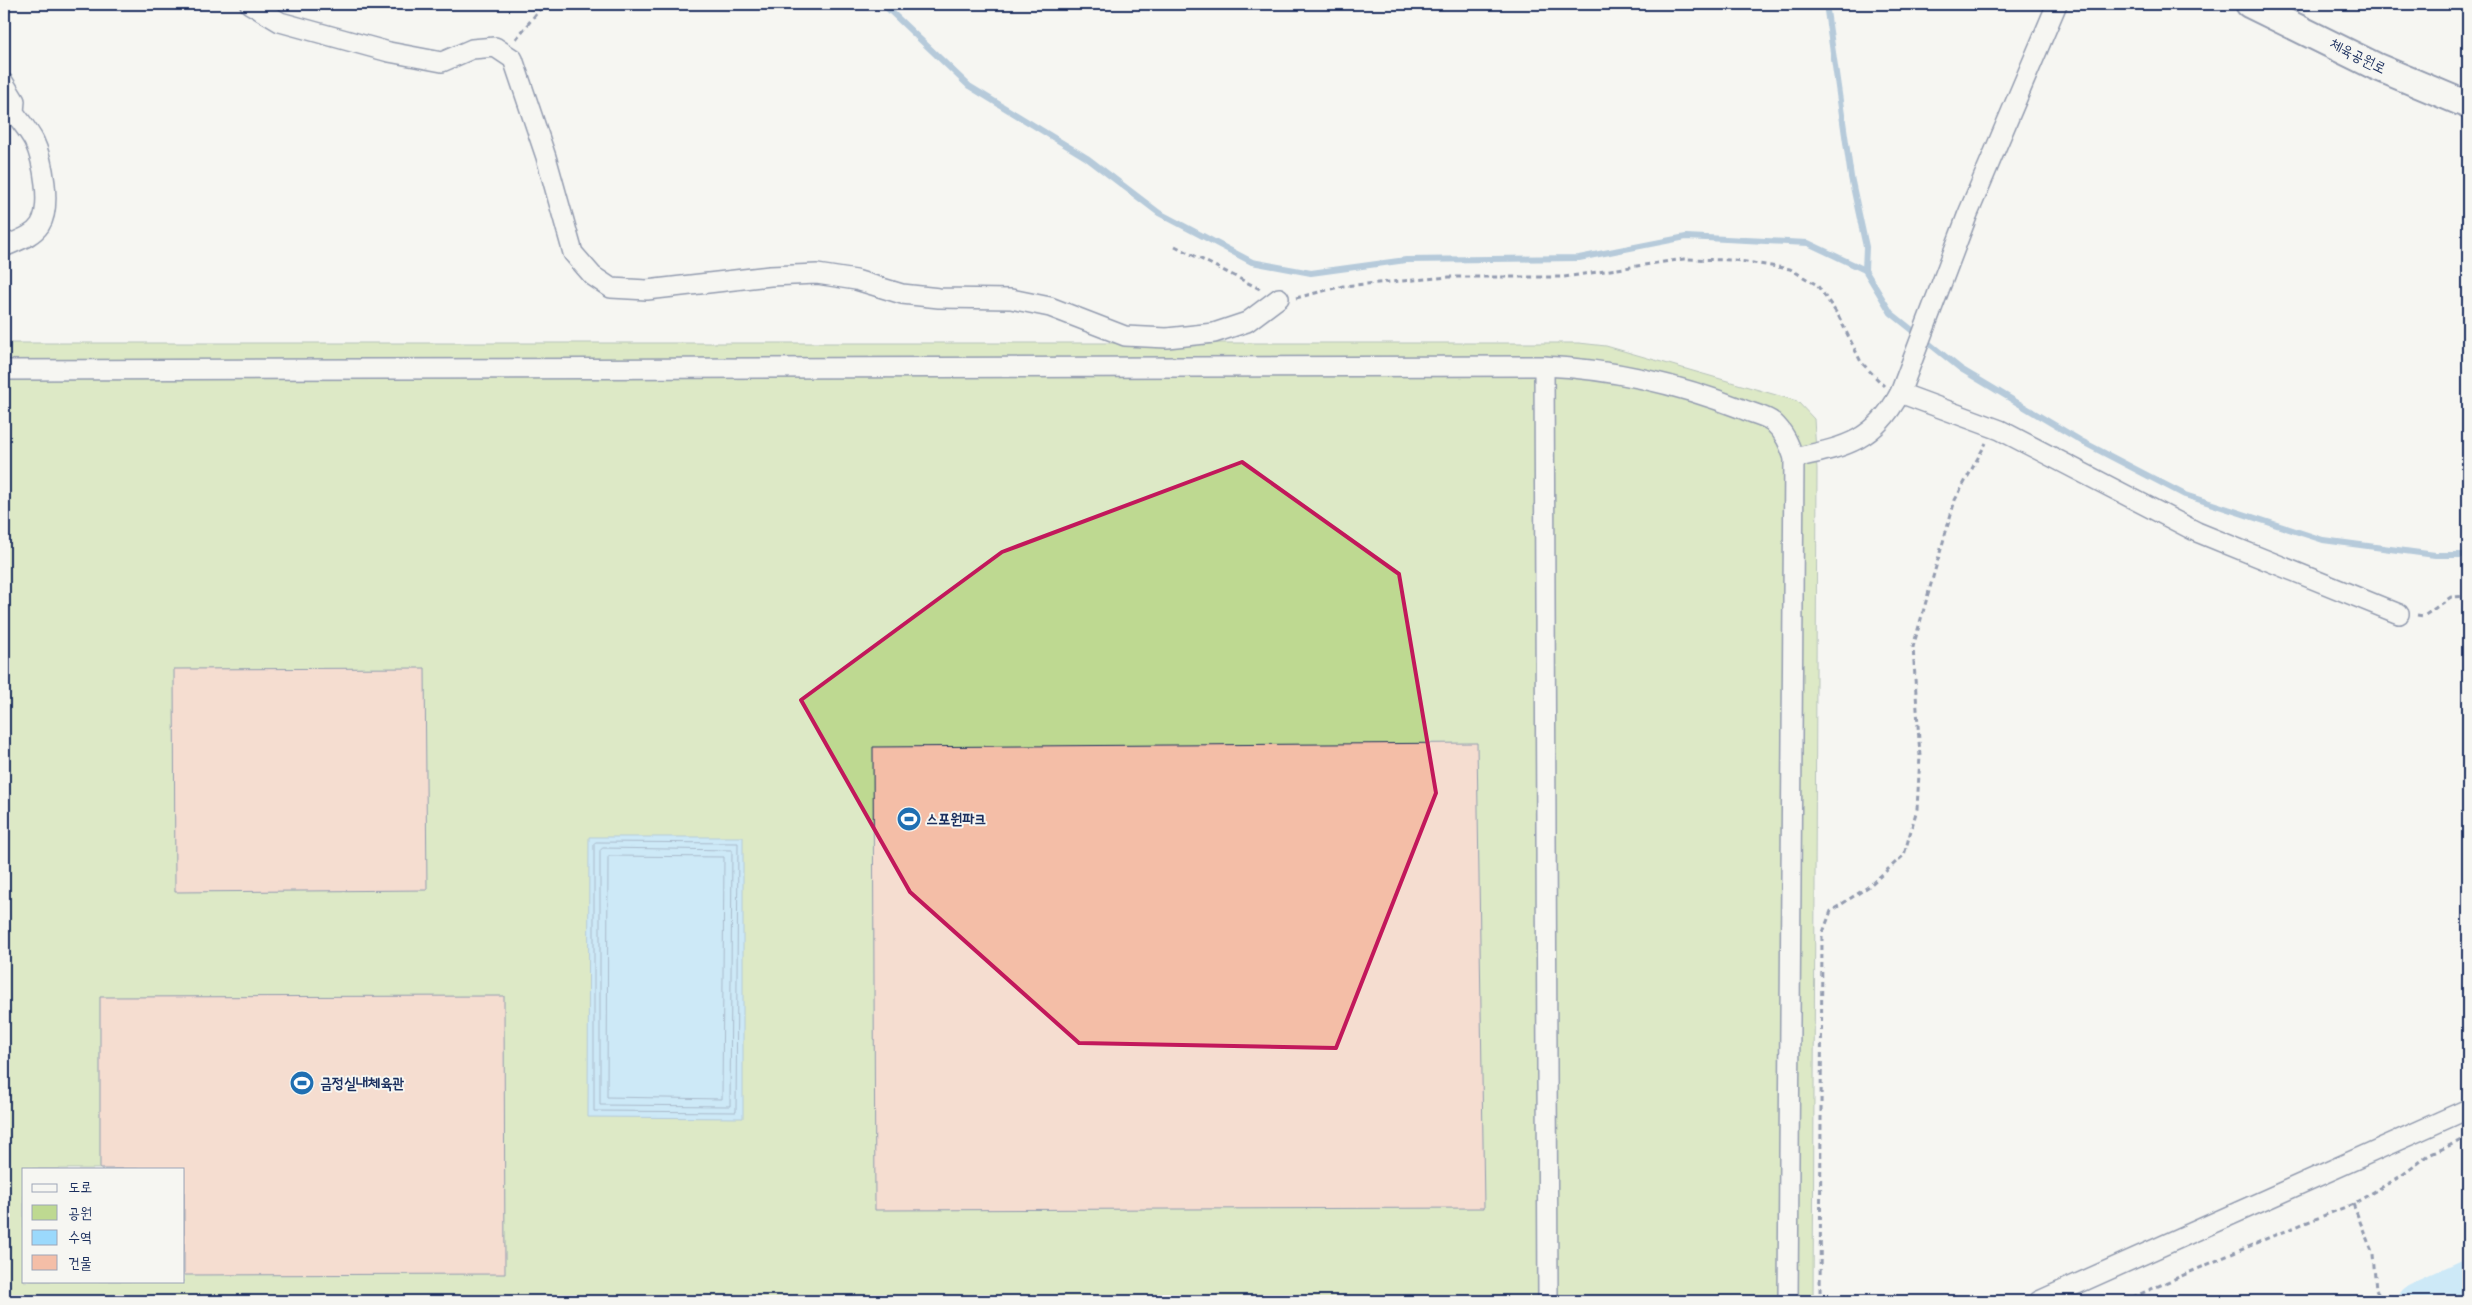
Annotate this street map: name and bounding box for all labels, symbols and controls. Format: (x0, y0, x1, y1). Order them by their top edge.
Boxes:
street label: 체육공원로 (2326, 35, 2389, 79)
sports icon: 스포원파크 (896, 806, 922, 832)
place label: 스포원파크 (926, 810, 986, 830)
sports icon: 금정실내체육관 (289, 1070, 315, 1096)
place label: 금정실내체육관 (320, 1074, 405, 1094)
legend (22, 1168, 185, 1282)
text: 도로 (68, 1178, 92, 1198)
text: 공원 (68, 1204, 92, 1224)
text: 수역 (68, 1228, 92, 1248)
text: 건물 (68, 1254, 92, 1274)

